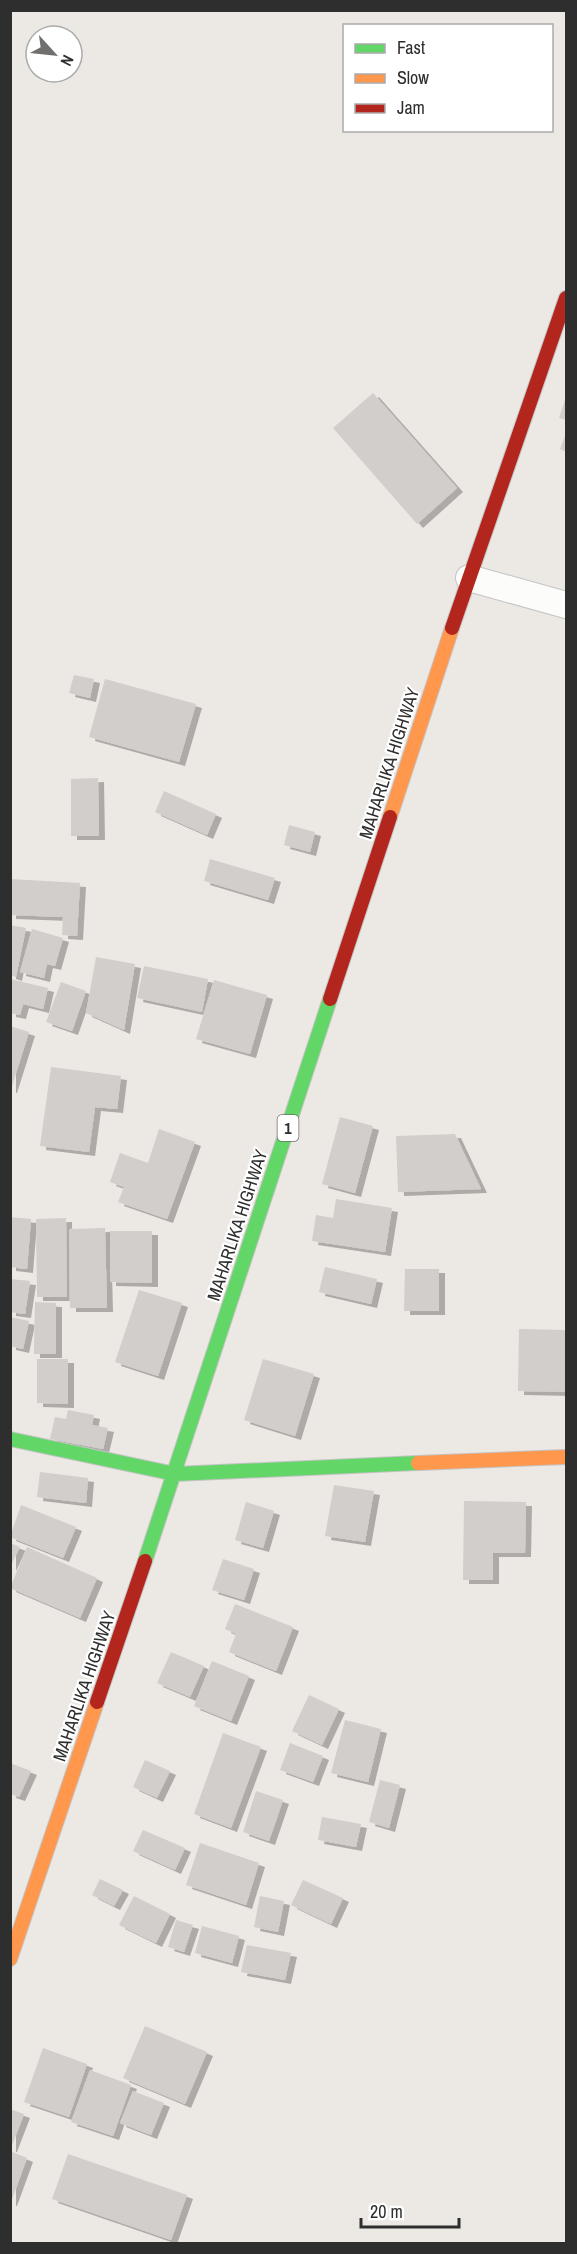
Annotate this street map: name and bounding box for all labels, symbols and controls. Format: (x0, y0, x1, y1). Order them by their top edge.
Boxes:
north arrow (24, 24, 84, 84)
legend (343, 24, 553, 132)
text: Fast (397, 35, 425, 60)
text: N (55, 52, 79, 70)
text: Slow (397, 65, 429, 90)
text: Jam (397, 95, 425, 120)
street label: MAHARLIKA HIGHWAY (353, 684, 425, 842)
road number: 1 (278, 1115, 298, 1141)
street label: MAHARLIKA HIGHWAY (201, 1146, 273, 1304)
street label: MAHARLIKA HIGHWAY (47, 1607, 122, 1765)
scale bar (361, 2191, 458, 2229)
text: 20 m (370, 2199, 403, 2224)

